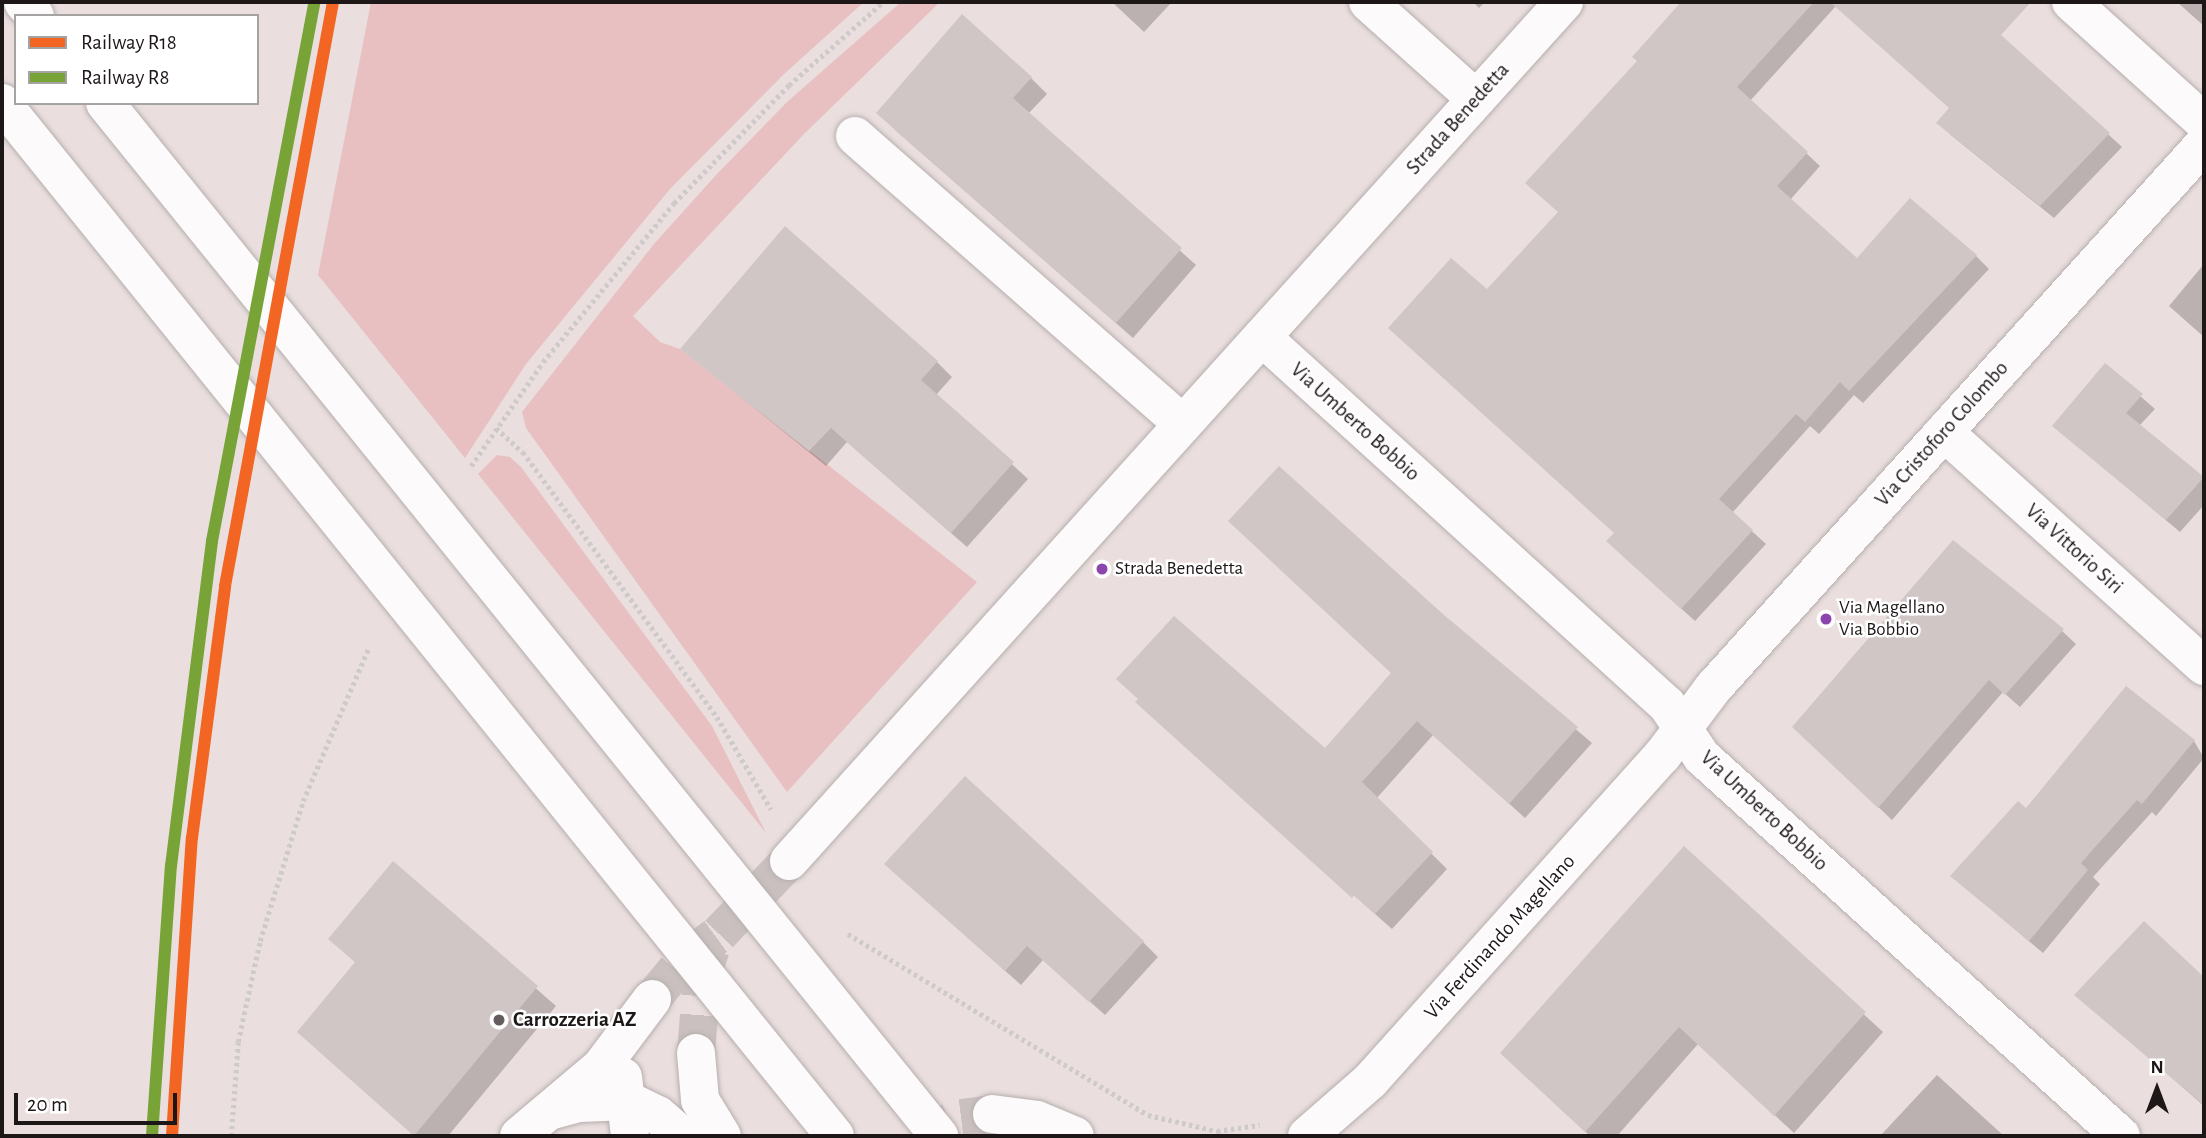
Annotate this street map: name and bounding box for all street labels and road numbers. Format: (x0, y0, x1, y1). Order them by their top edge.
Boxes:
street label: Strada Benedetta (1401, 58, 1515, 180)
street label: Via Cristoforo Colombo (1870, 356, 2014, 512)
street label: Via Umberto Bobbio (1285, 357, 1425, 487)
street label: Via Vittorio Siri (2020, 499, 2128, 599)
street label: Via Umberto Bobbio (1695, 745, 1833, 877)
street label: Via Ferdinando Magellano (1419, 849, 1581, 1025)

